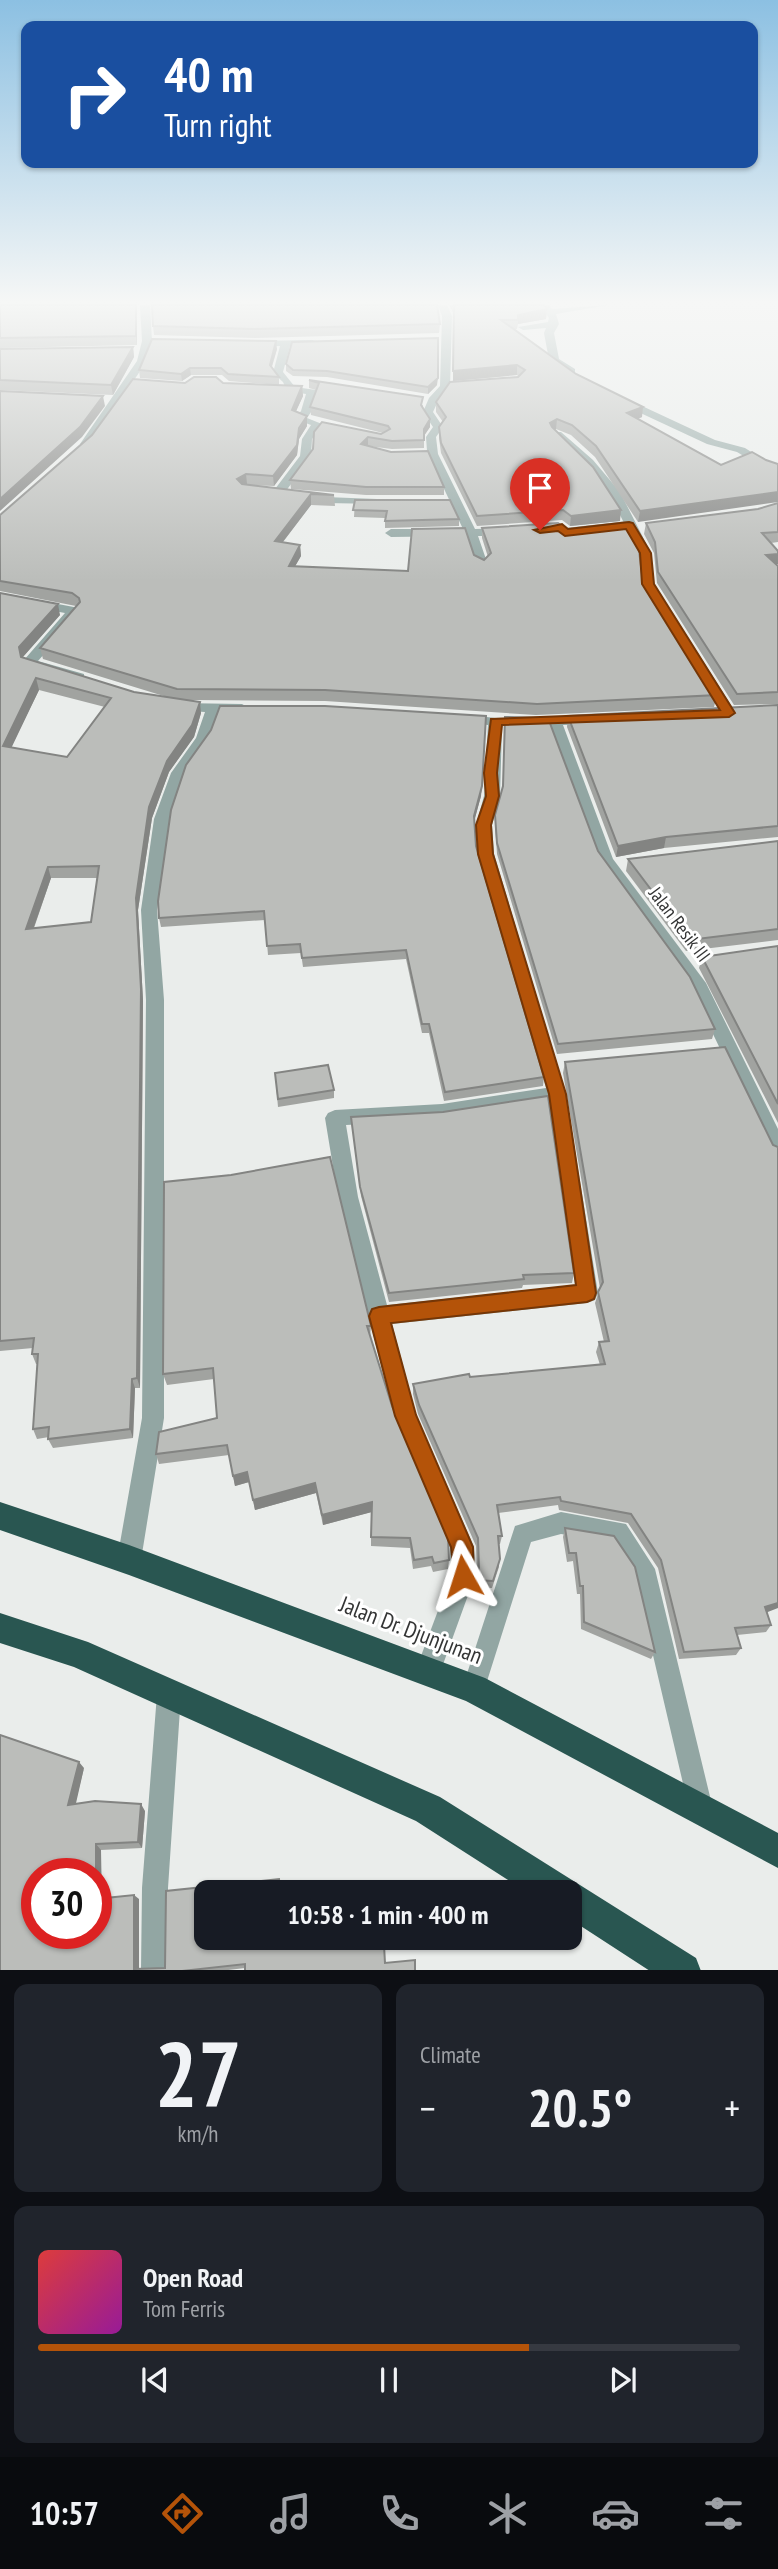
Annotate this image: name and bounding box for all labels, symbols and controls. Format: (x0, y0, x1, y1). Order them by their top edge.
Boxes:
text: 40 m (164, 42, 253, 106)
icon: right (49, 49, 140, 140)
text: Turn right (164, 104, 272, 146)
pin (510, 458, 570, 530)
icon: arrive (521, 469, 559, 507)
street label: Jalan Resik III (643, 881, 716, 966)
position arrow (426, 1539, 500, 1613)
street label: Jalan Dr. Djunjunan (335, 1589, 487, 1670)
speed limit sign: 30 (21, 1858, 112, 1949)
text: 10:58 · 1 min · 400 m (288, 1898, 488, 1931)
text: 27 (155, 2014, 242, 2132)
text: Climate (420, 2040, 481, 2069)
text: 20.5° (528, 2074, 632, 2141)
text: − (420, 2083, 436, 2132)
text: + (724, 2083, 740, 2132)
text: km/h (178, 2119, 218, 2148)
text: Open Road (143, 2261, 243, 2294)
text: Tom Ferris (143, 2294, 225, 2323)
icon: previous (136, 2361, 174, 2399)
icon: pause (370, 2361, 408, 2399)
icon: next (604, 2361, 642, 2399)
icon: directions (158, 2489, 207, 2538)
icon: music (266, 2489, 315, 2538)
icon: phone (375, 2489, 424, 2538)
icon: climate (483, 2489, 532, 2538)
icon: car (591, 2489, 640, 2538)
icon: filters (699, 2489, 748, 2538)
text: 10:57 (30, 2492, 99, 2534)

